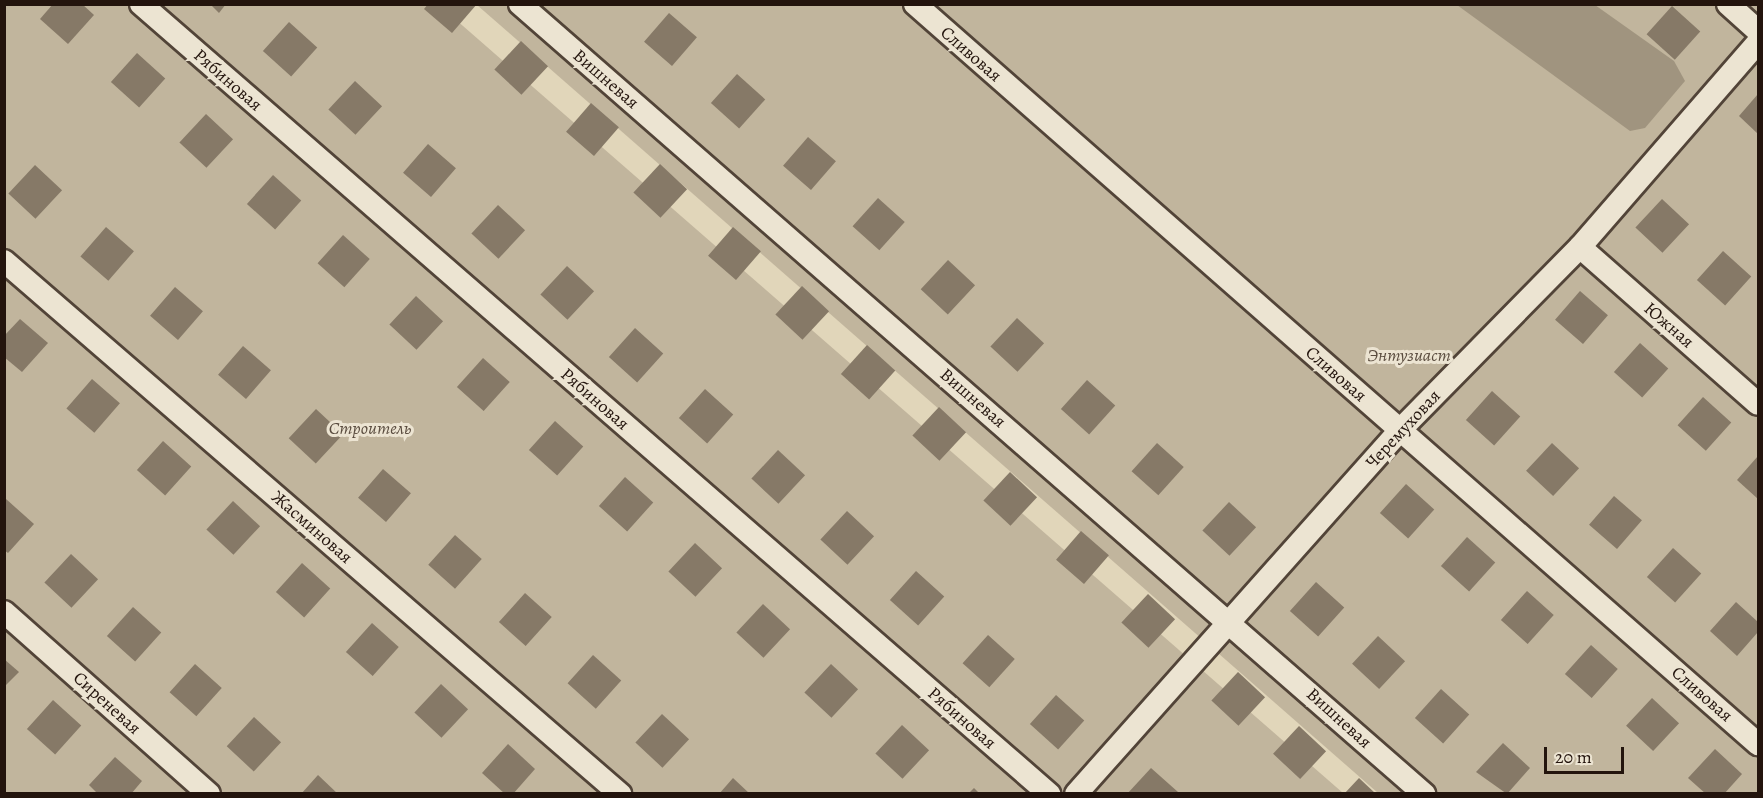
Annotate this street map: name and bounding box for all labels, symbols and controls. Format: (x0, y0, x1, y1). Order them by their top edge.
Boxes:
street label: Сливовая (936, 22, 1006, 86)
street label: Рябиновая (189, 44, 267, 116)
street label: Вишневая (569, 45, 643, 113)
street label: Южная (1640, 297, 1698, 353)
street label: Сливовая (1301, 342, 1371, 406)
park label: Энтузиаст (1367, 344, 1451, 366)
street label: Рябиновая (556, 363, 634, 435)
street label: Вишневая (936, 364, 1010, 432)
street label: Черемуховая (1361, 385, 1445, 473)
park label: Строитель (329, 417, 411, 439)
street label: Жасминовая (267, 486, 357, 568)
street label: Сливовая (1667, 662, 1737, 726)
street label: Сиреневая (69, 667, 145, 739)
street label: Рябиновая (923, 682, 1001, 754)
street label: Вишневая (1302, 683, 1376, 753)
scale bar (1547, 735, 1626, 773)
text: 20 m (1555, 745, 1592, 769)

